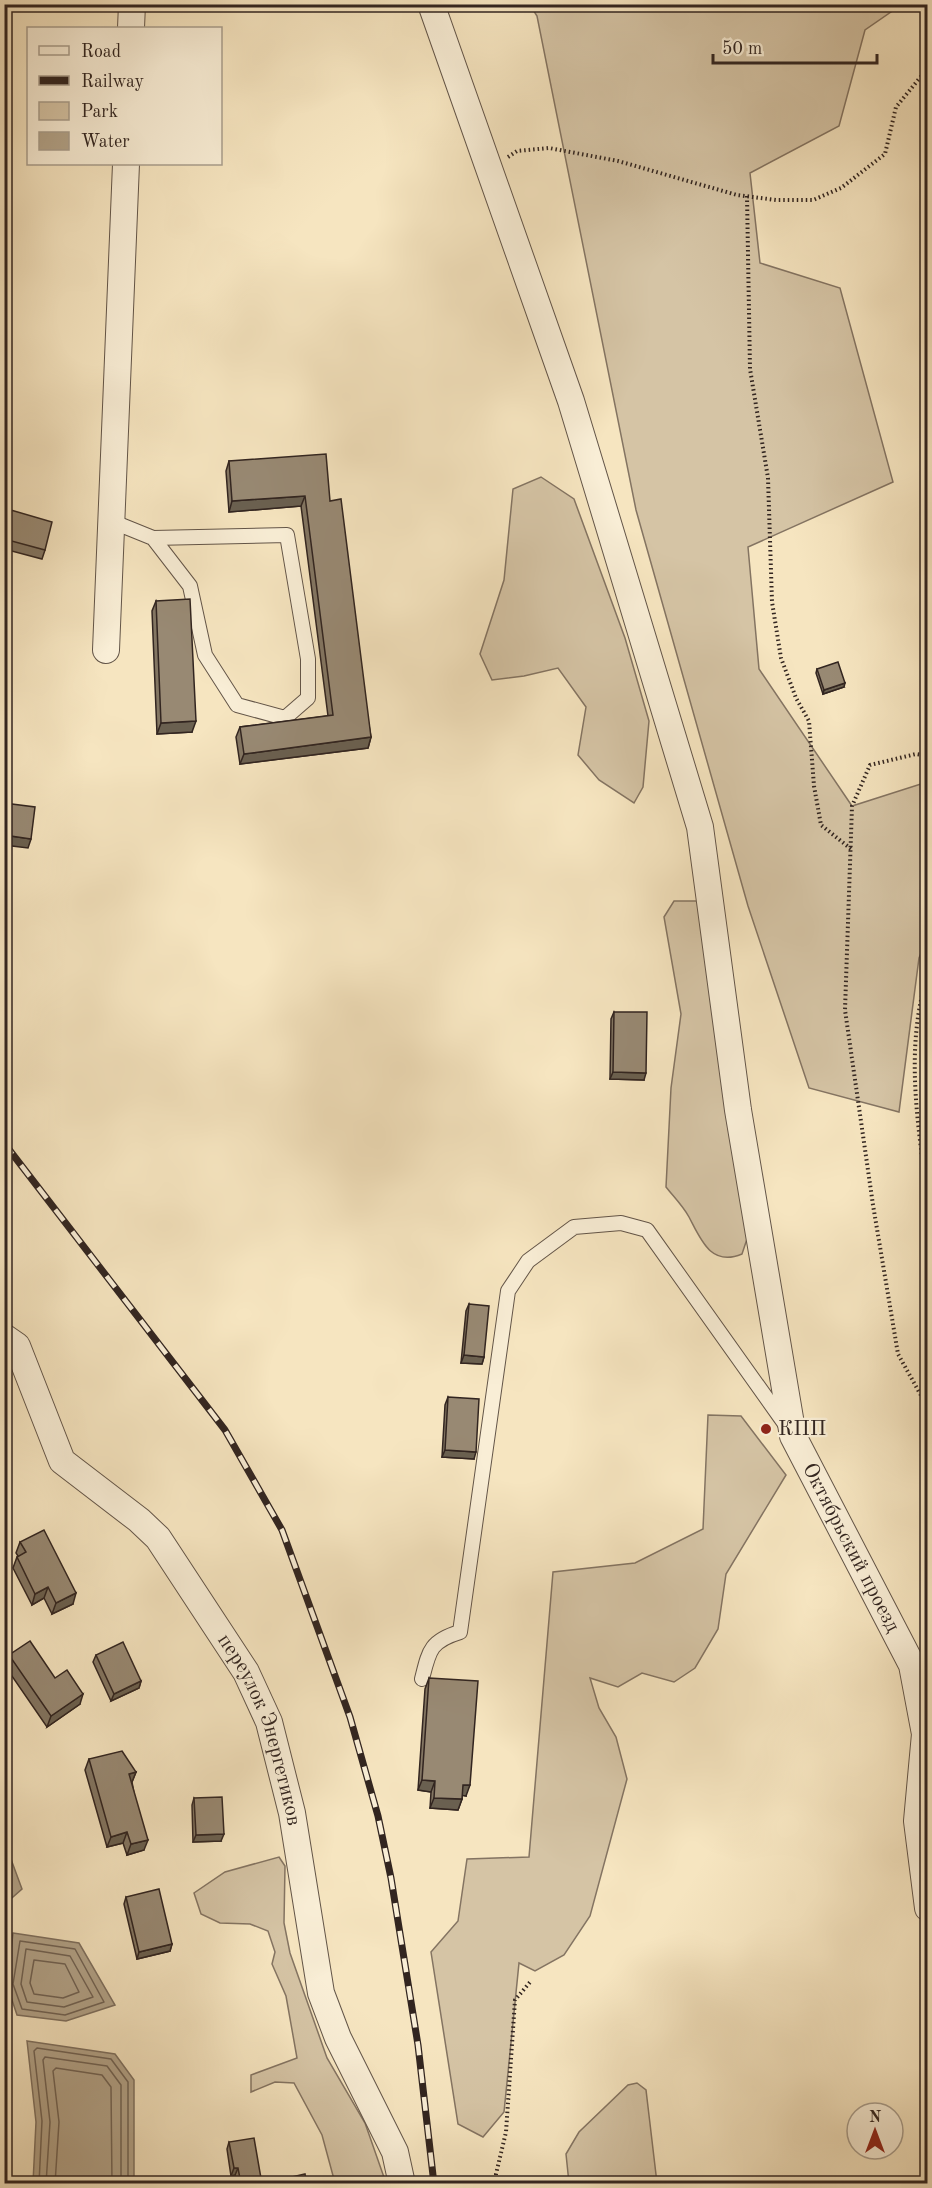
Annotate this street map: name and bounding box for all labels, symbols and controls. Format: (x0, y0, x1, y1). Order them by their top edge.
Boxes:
legend (27, 27, 222, 165)
scale bar (713, 27, 876, 65)
text: 50 m (722, 40, 762, 58)
text: Road (81, 43, 121, 61)
text: Railway (81, 73, 144, 91)
text: Park (81, 103, 118, 121)
text: Water (81, 133, 130, 151)
place label: КПП (778, 1419, 826, 1440)
marker: КПП (759, 1422, 773, 1436)
street label: Октябрьский проезд (798, 1460, 904, 1636)
street label: переулок Энергетиков (214, 1630, 304, 1827)
north arrow (845, 2101, 905, 2161)
text: N (869, 2110, 882, 2126)

